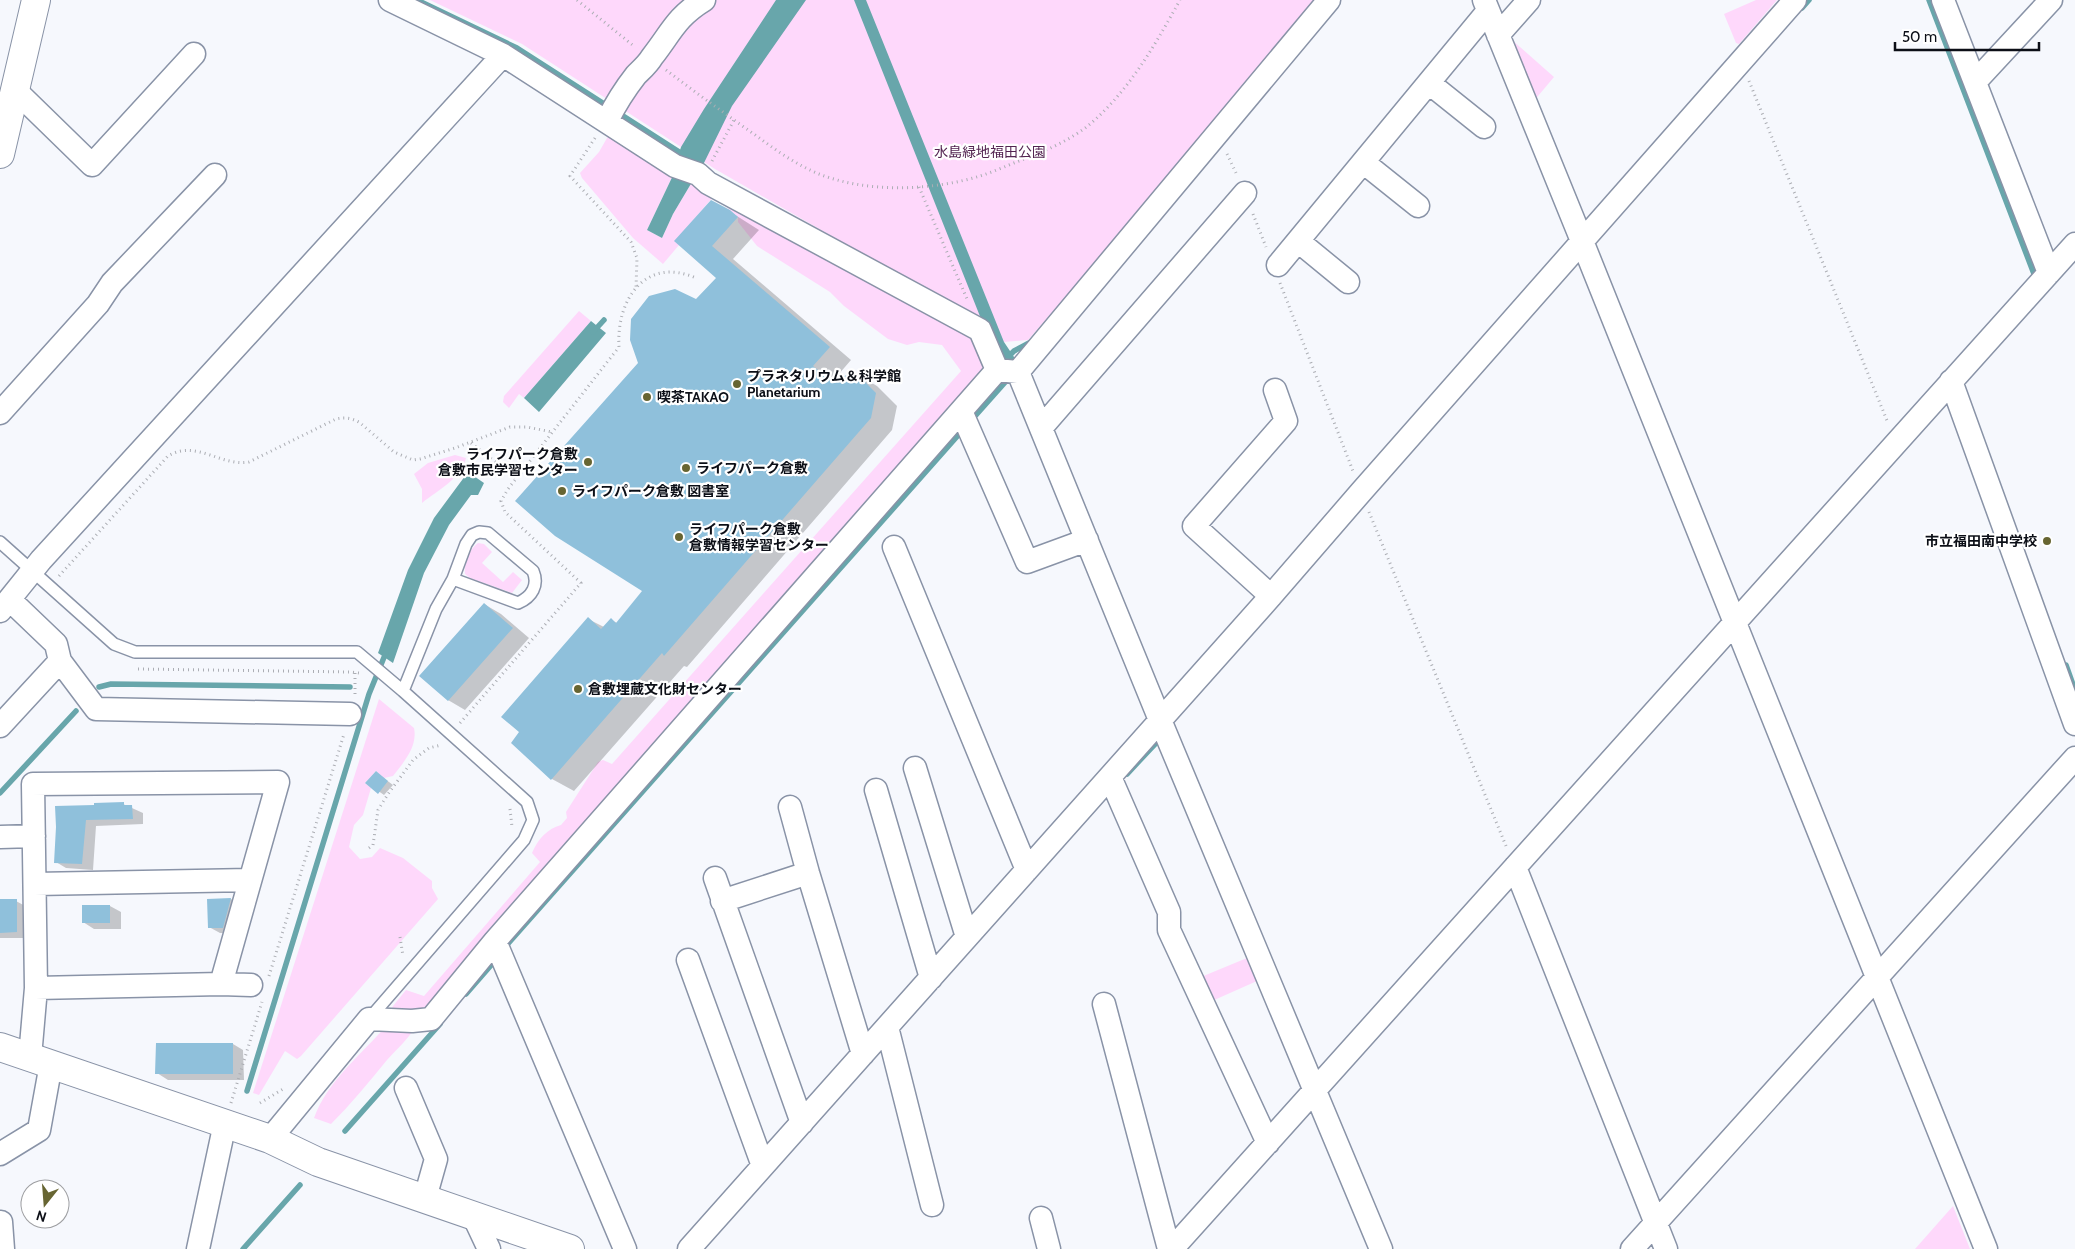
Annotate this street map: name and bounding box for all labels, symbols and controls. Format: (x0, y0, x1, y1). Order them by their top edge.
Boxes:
scale bar (1895, 20, 2039, 52)
text: 50 m (1902, 28, 1937, 46)
park label: 水島緑地福田公園 (934, 143, 1046, 161)
place label: プラネタリウム＆科学館 Planetarium (747, 367, 901, 401)
marker: プラネタリウム＆科学館 Planetarium (731, 378, 743, 390)
place label: 喫茶TAKAO (657, 388, 729, 406)
marker: 喫茶TAKAO (641, 391, 653, 403)
place label: ライフパーク倉敷 倉敷市民学習センター (438, 445, 578, 479)
marker: ライフパーク倉敷 倉敷市民学習センター (582, 456, 594, 468)
place label: ライフパーク倉敷 (696, 459, 808, 477)
marker: ライフパーク倉敷 (680, 462, 692, 474)
place label: ライフパーク倉敷 図書室 (572, 482, 729, 500)
marker: ライフパーク倉敷 図書室 (556, 485, 568, 497)
place label: ライフパーク倉敷 倉敷情報学習センター (689, 520, 829, 554)
marker: ライフパーク倉敷 倉敷情報学習センター (673, 531, 685, 543)
place label: 市立福田南中学校 (1925, 532, 2037, 550)
marker: 市立福田南中学校 (2041, 535, 2053, 547)
place label: 倉敷埋蔵文化財センター (588, 680, 742, 698)
marker: 倉敷埋蔵文化財センター (572, 683, 584, 695)
north arrow (20, 1179, 70, 1229)
text: N (34, 1206, 49, 1226)

